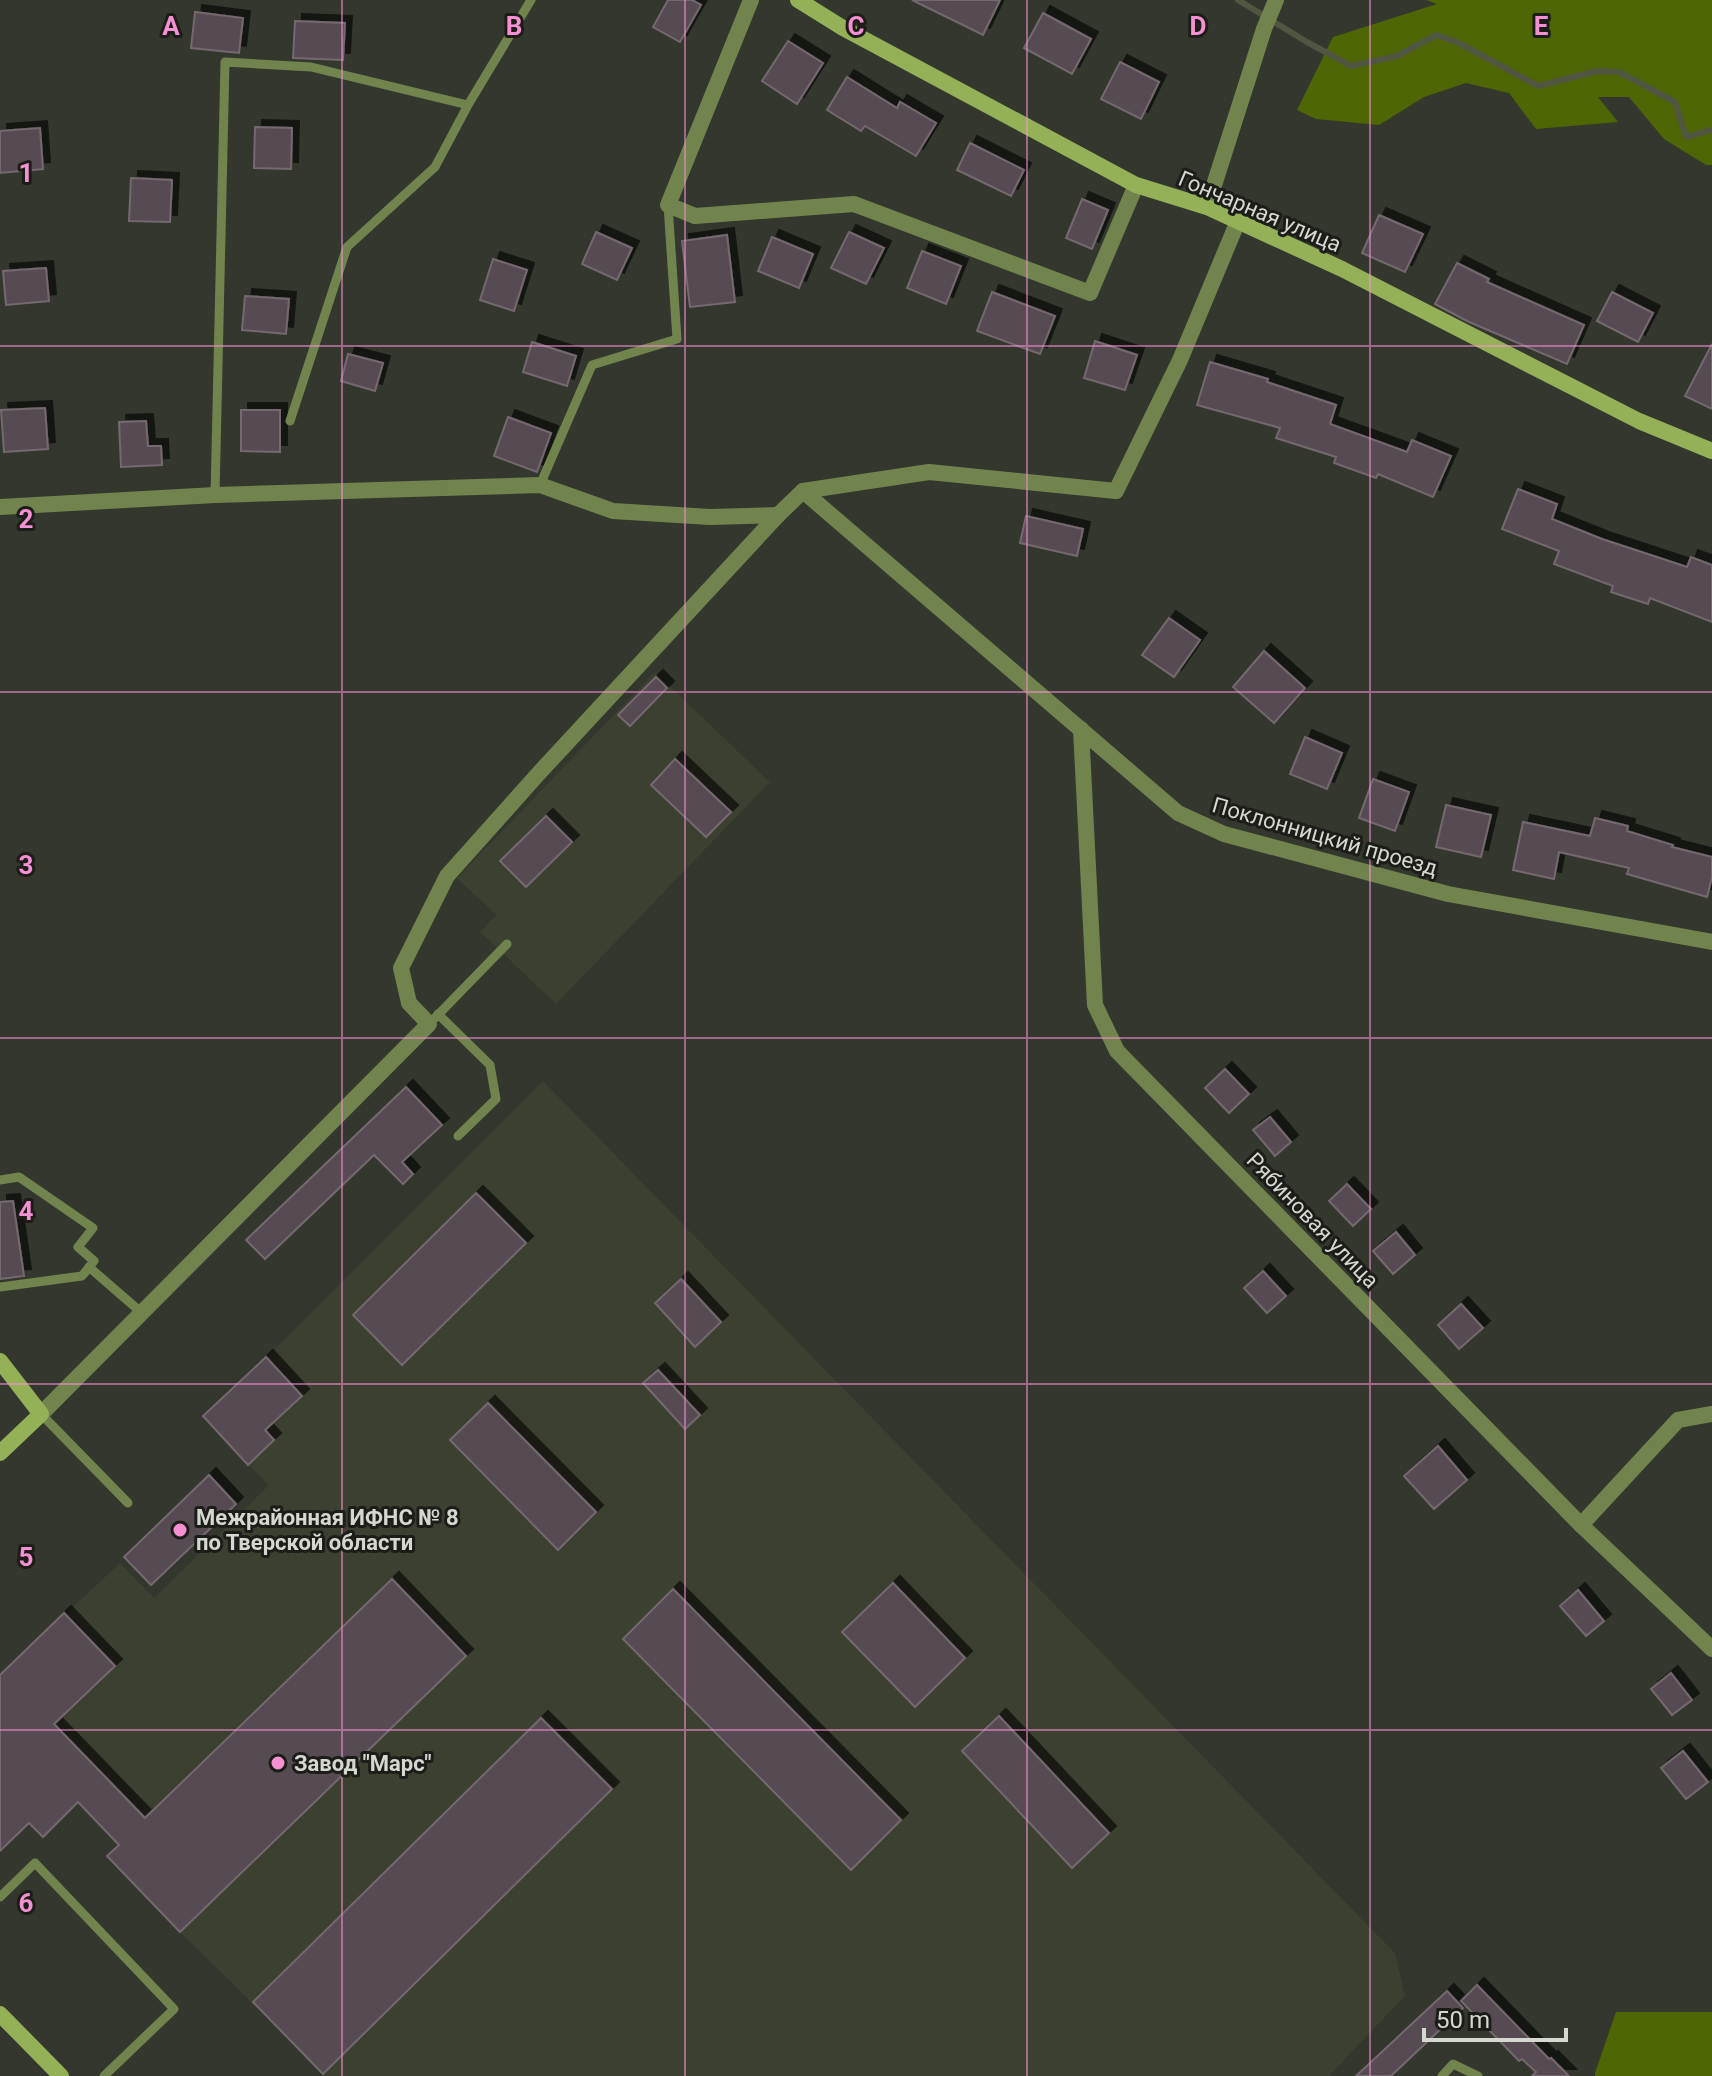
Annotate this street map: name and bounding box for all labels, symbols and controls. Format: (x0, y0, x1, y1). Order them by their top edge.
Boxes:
text: A (162, 11, 180, 41)
text: B (506, 11, 522, 41)
text: C (847, 11, 865, 41)
text: D (1190, 11, 1206, 41)
text: E (1534, 11, 1549, 41)
text: 1 (19, 158, 33, 188)
street label: Гончарная улица (1175, 166, 1345, 257)
text: 2 (19, 504, 33, 534)
street label: Поклонницкий проезд (1209, 792, 1440, 881)
text: 3 (19, 850, 33, 880)
street label: Рябиновая улица (1242, 1148, 1384, 1293)
text: 4 (19, 1196, 34, 1226)
place label: Межрайонная ИФНС № 8 по Тверской области (196, 1505, 459, 1555)
marker: Межрайонная ИФНС № 8 по Тверской области (171, 1521, 189, 1539)
text: 5 (19, 1542, 33, 1572)
place label: Завод "Марс" (294, 1751, 432, 1776)
marker: Завод "Марс" (269, 1754, 287, 1772)
text: 6 (19, 1888, 34, 1918)
scale bar (1424, 1992, 1566, 2042)
text: 50 m (1436, 2006, 1490, 2034)

